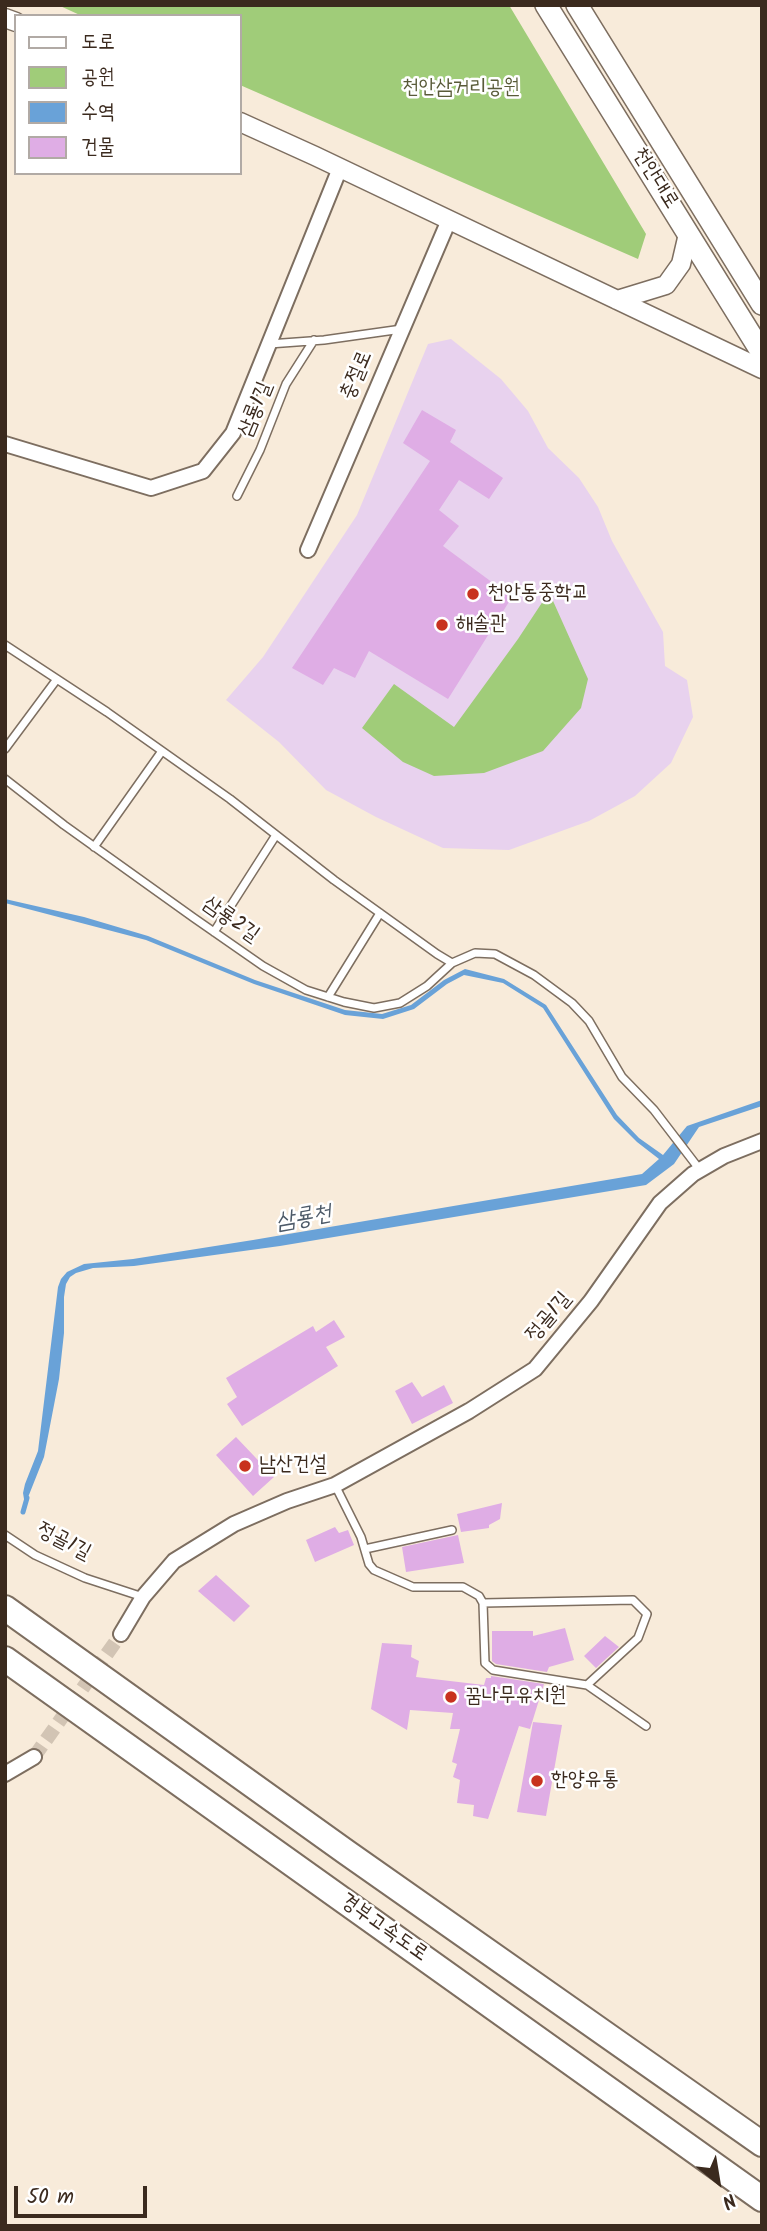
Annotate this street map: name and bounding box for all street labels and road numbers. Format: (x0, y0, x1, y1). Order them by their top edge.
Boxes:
street label: 천안대로 (625, 144, 683, 214)
street label: 충절로 (336, 348, 380, 404)
street label: 삼룡1길 (235, 379, 279, 441)
street label: 삼룡2길 (197, 893, 263, 949)
street label: 정골1길 (522, 1288, 578, 1348)
street label: 정골1길 (32, 1519, 94, 1567)
street label: 경부고속도로 (334, 1890, 432, 1968)

